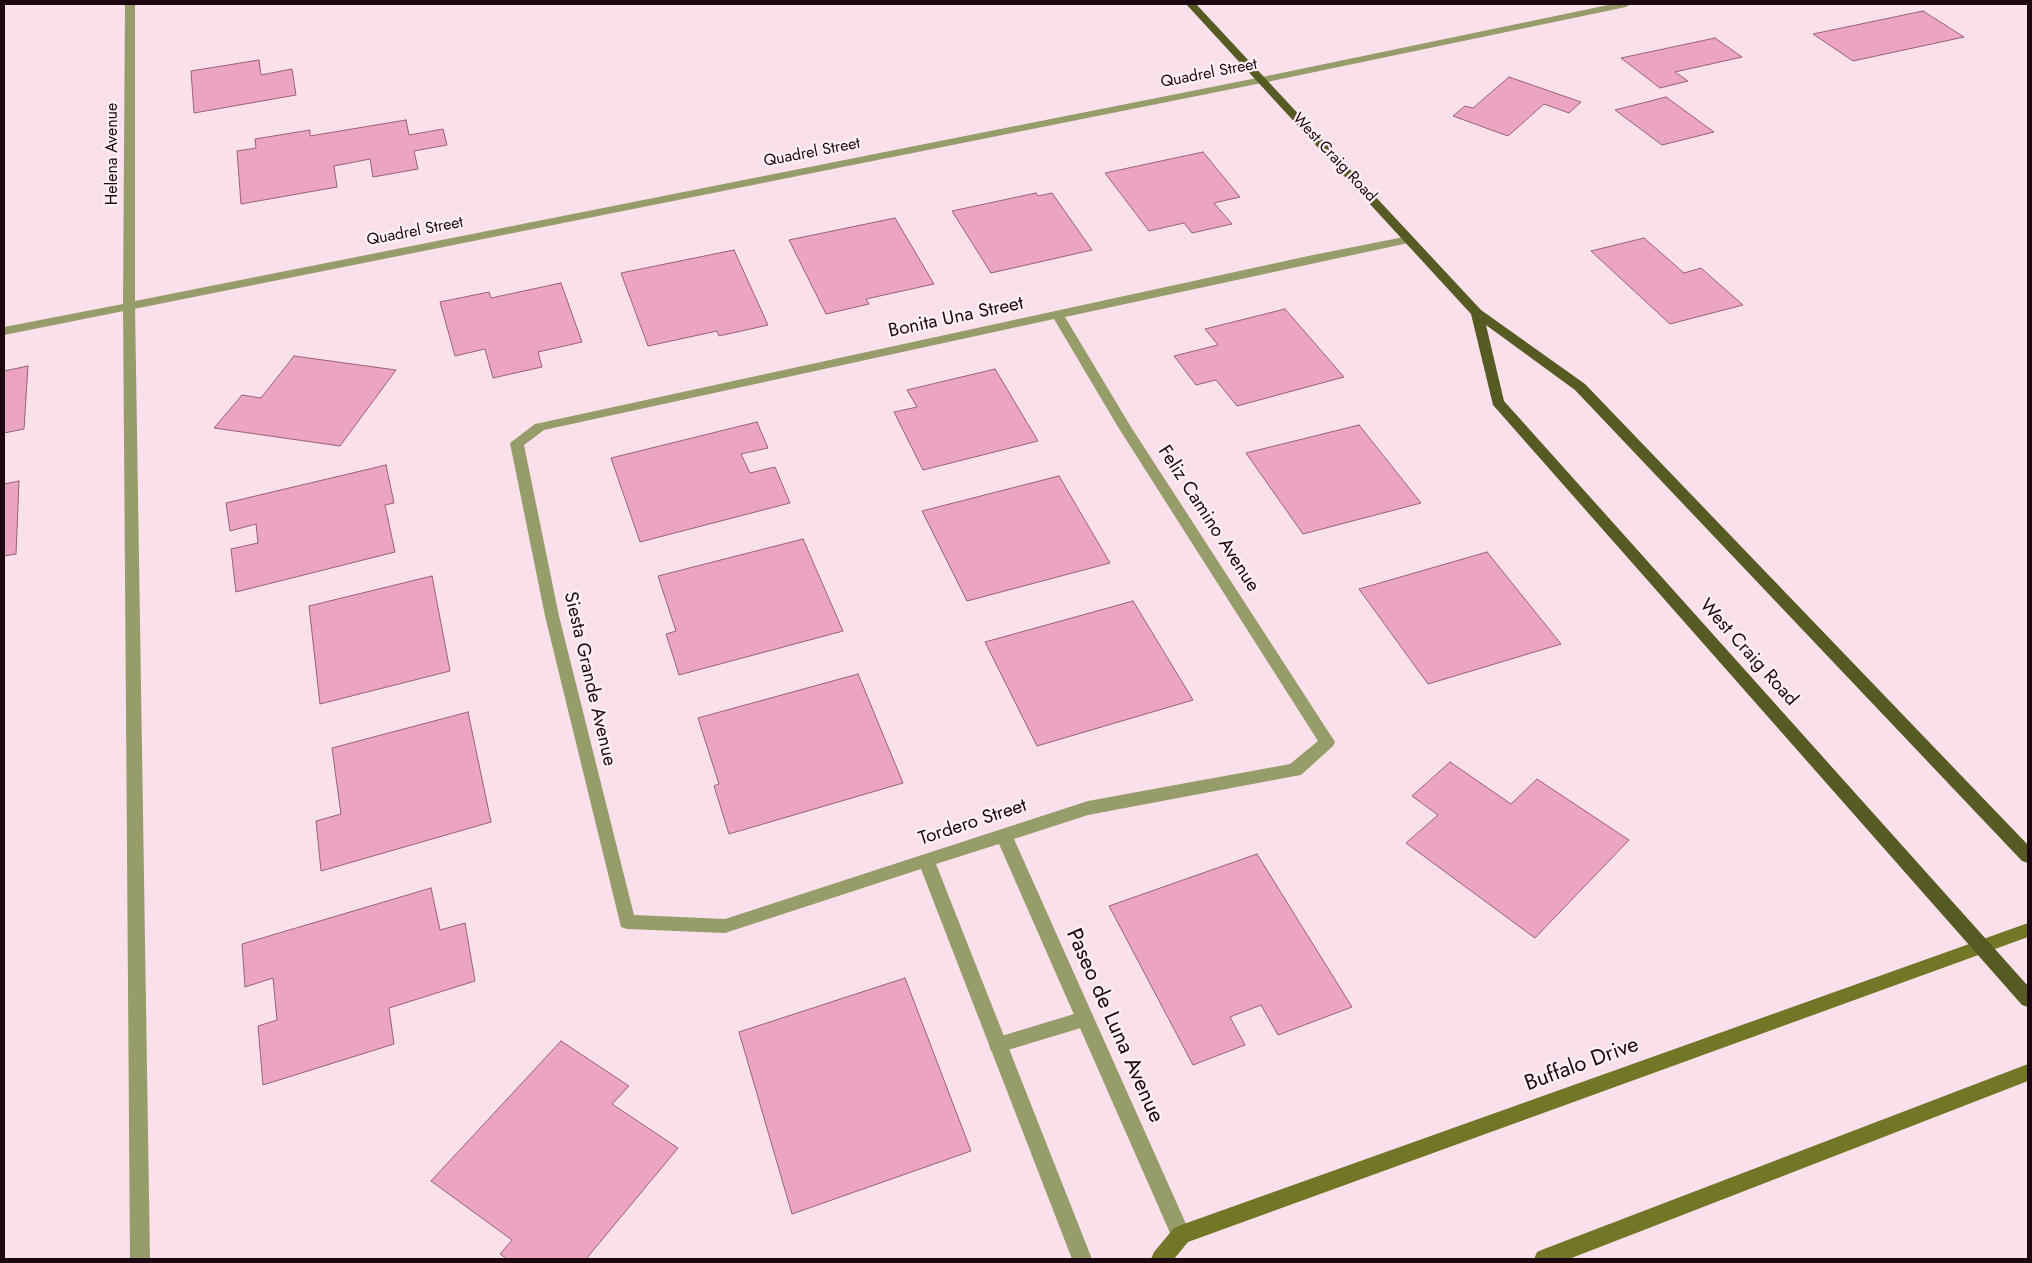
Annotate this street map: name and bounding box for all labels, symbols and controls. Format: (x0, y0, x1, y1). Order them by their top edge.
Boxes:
street label: Quadrel Street (1159, 55, 1259, 93)
street label: Helena Avenue (103, 103, 123, 205)
street label: West Craig Road (1288, 110, 1380, 206)
street label: Quadrel Street (762, 134, 862, 172)
street label: Quadrel Street (365, 213, 465, 251)
street label: Bonita Una Street (886, 293, 1026, 343)
street label: Feliz Camino Avenue (1152, 442, 1264, 596)
street label: Siesta Grande Avenue (558, 590, 620, 768)
street label: West Craig Road (1694, 595, 1802, 711)
street label: Tordero Street (916, 795, 1030, 851)
street label: Paseo de Luna Avenue (1059, 925, 1169, 1127)
street label: Buffalo Drive (1521, 1032, 1643, 1098)

